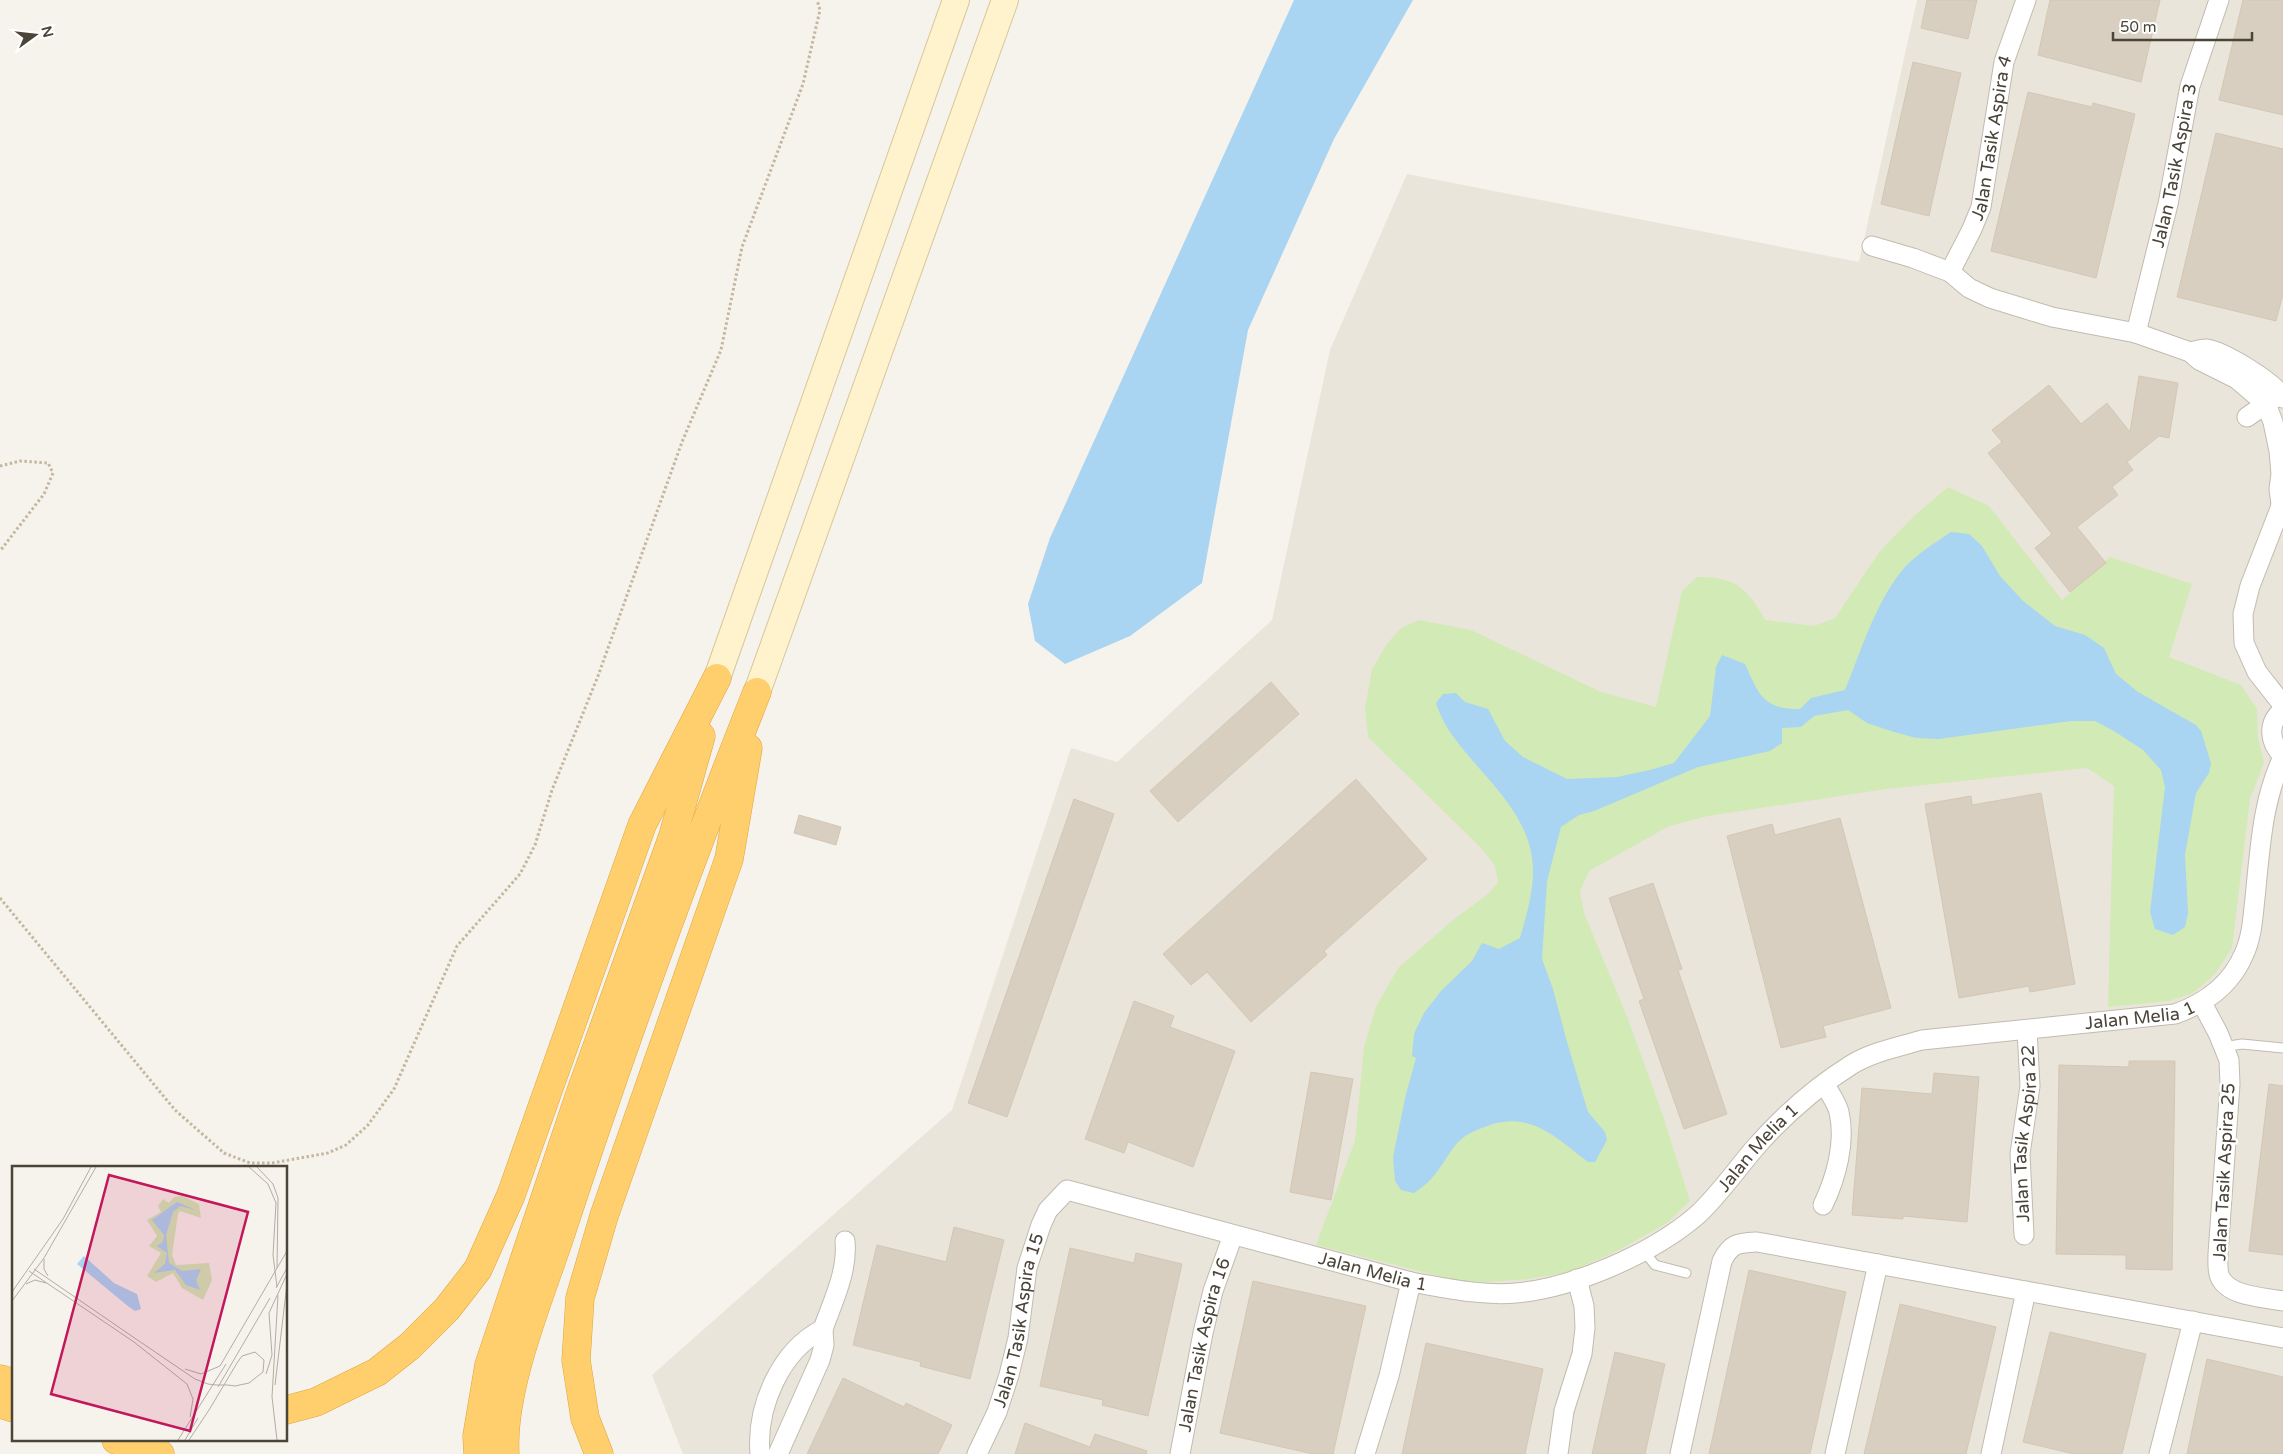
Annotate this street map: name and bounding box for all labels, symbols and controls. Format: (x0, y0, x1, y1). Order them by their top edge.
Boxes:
north arrow (10, 10, 60, 60)
scale bar (2113, 10, 2252, 42)
text: 50 m (2120, 18, 2157, 36)
text: N (37, 24, 57, 39)
street label: Jalan Tasik Aspira 4 (1966, 52, 2017, 224)
street label: Jalan Tasik Aspira 3 (2147, 81, 2201, 250)
street label: Jalan Melia 1 (2084, 996, 2199, 1034)
street label: Jalan Tasik Aspira 22 (2009, 1044, 2041, 1223)
street label: Jalan Tasik Aspira 25 (2208, 1082, 2240, 1262)
street label: Jalan Melia 1 (1713, 1099, 1803, 1196)
inset map (12, 1166, 288, 1442)
street label: Jalan Tasik Aspira 15 (988, 1230, 1049, 1410)
street label: Jalan Melia 1 (1316, 1247, 1429, 1296)
street label: Jalan Tasik Aspira 16 (1173, 1255, 1235, 1434)

